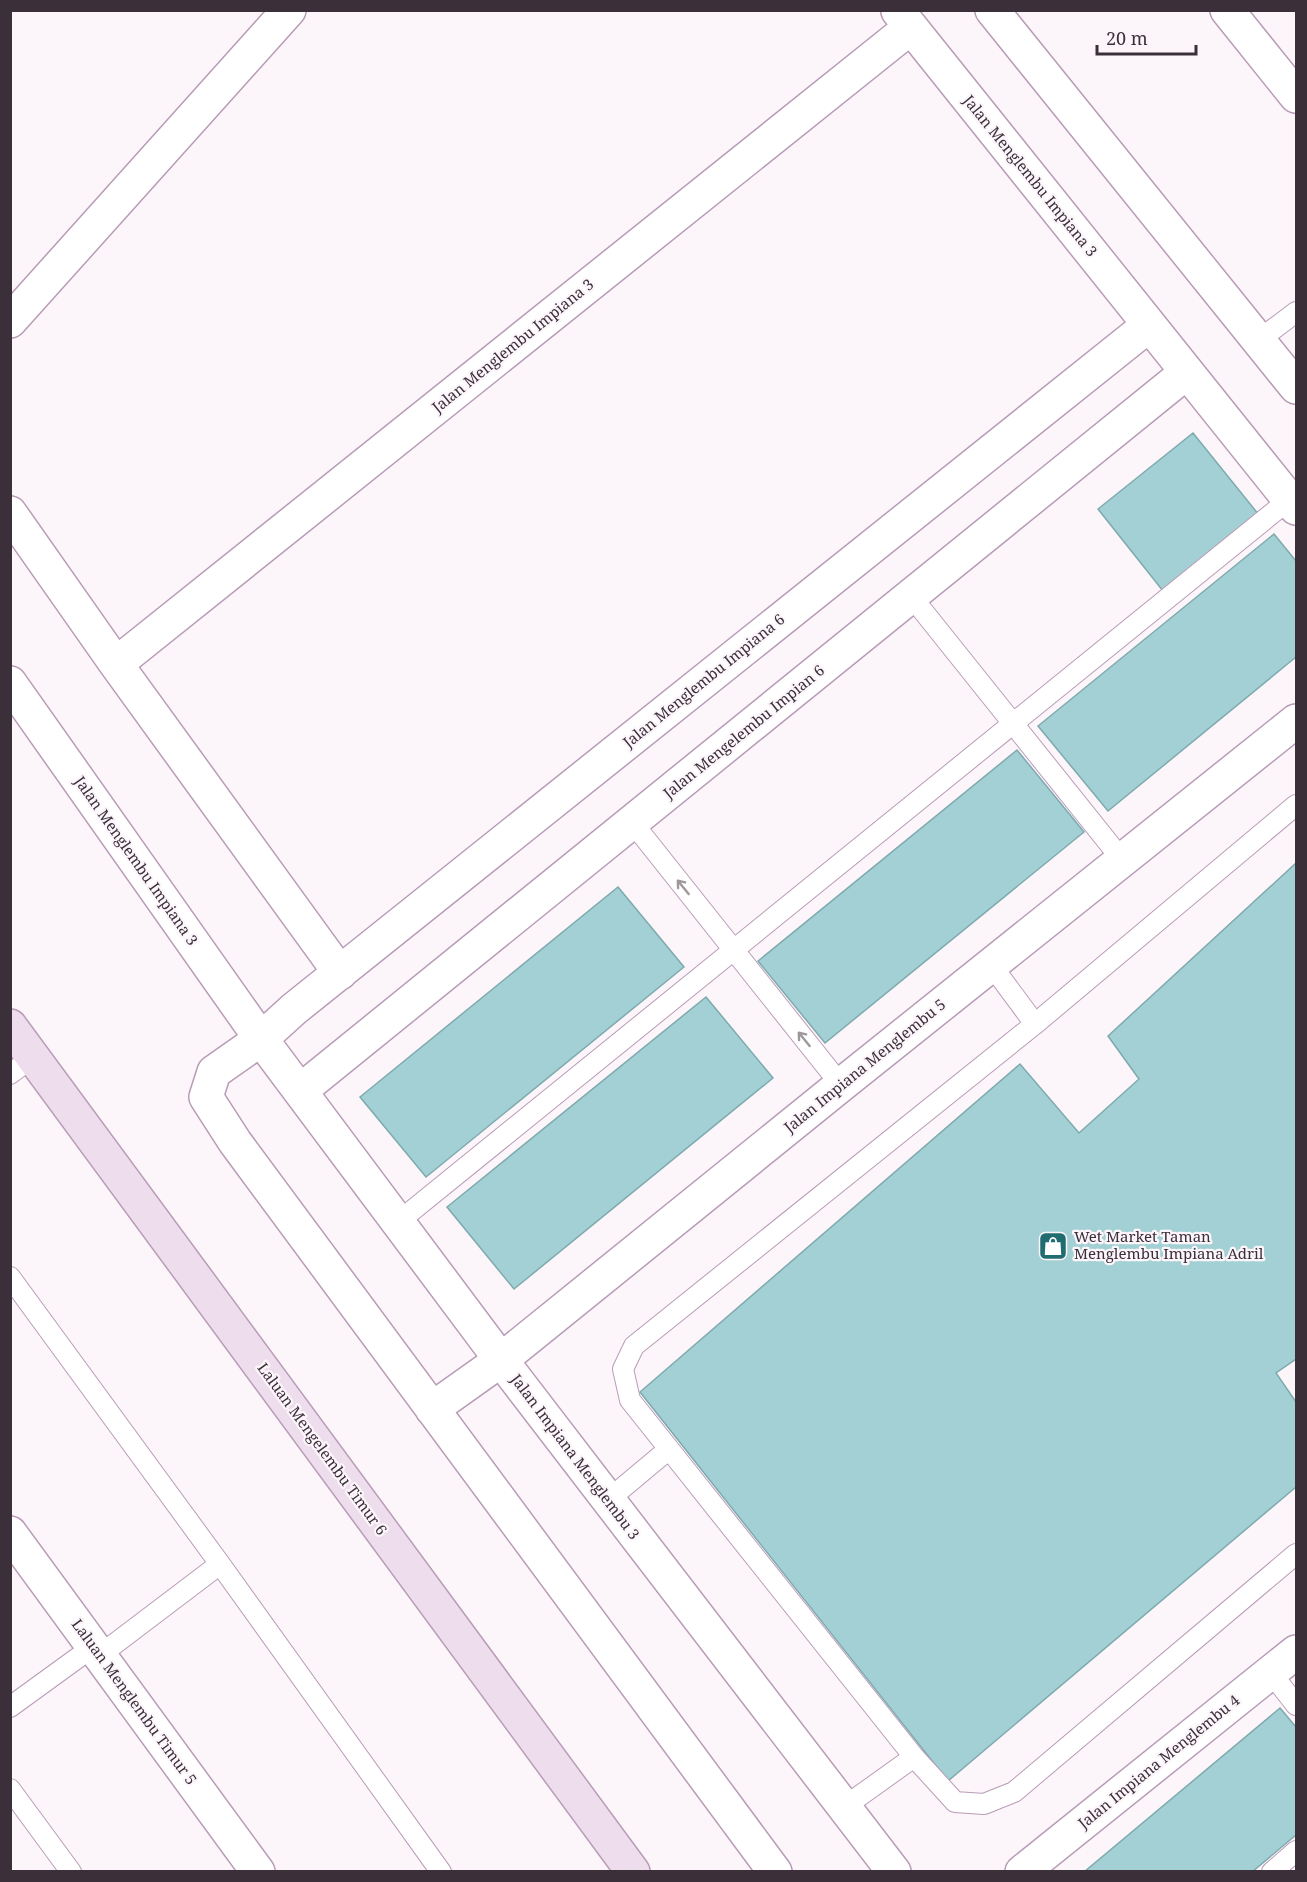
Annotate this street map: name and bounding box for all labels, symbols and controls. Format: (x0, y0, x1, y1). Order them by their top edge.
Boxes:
scale bar (1097, 18, 1196, 56)
text: 20 m (1106, 26, 1148, 50)
street label: Jalan Menglembu Impiana 3 (959, 90, 1102, 260)
street label: Jalan Menglembu Impiana 3 (427, 274, 597, 417)
street label: Jalan Menglembu Impiana 6 (618, 609, 788, 752)
street label: Jalan Mengelembu Impian 6 (658, 660, 828, 803)
street label: Jalan Menglembu Impiana 3 (70, 771, 203, 949)
one-way arrow (676, 879, 689, 895)
street label: Jalan Impiana Menglembu 5 (779, 994, 949, 1137)
one-way arrow (798, 1031, 811, 1047)
place label: Wet Market Taman Menglembu Impiana Adril (1074, 1226, 1264, 1263)
shop icon: Wet Market Taman Menglembu Impiana Adril (1037, 1230, 1069, 1262)
street label: Laluan Mengelembu Timur 6 (253, 1358, 392, 1539)
street label: Jalan Impiana Menglembu 3 (506, 1369, 645, 1543)
street label: Laluan Menglembu Timur 5 (68, 1614, 202, 1788)
street label: Jalan Impiana Menglembu 4 (1073, 1689, 1244, 1833)

